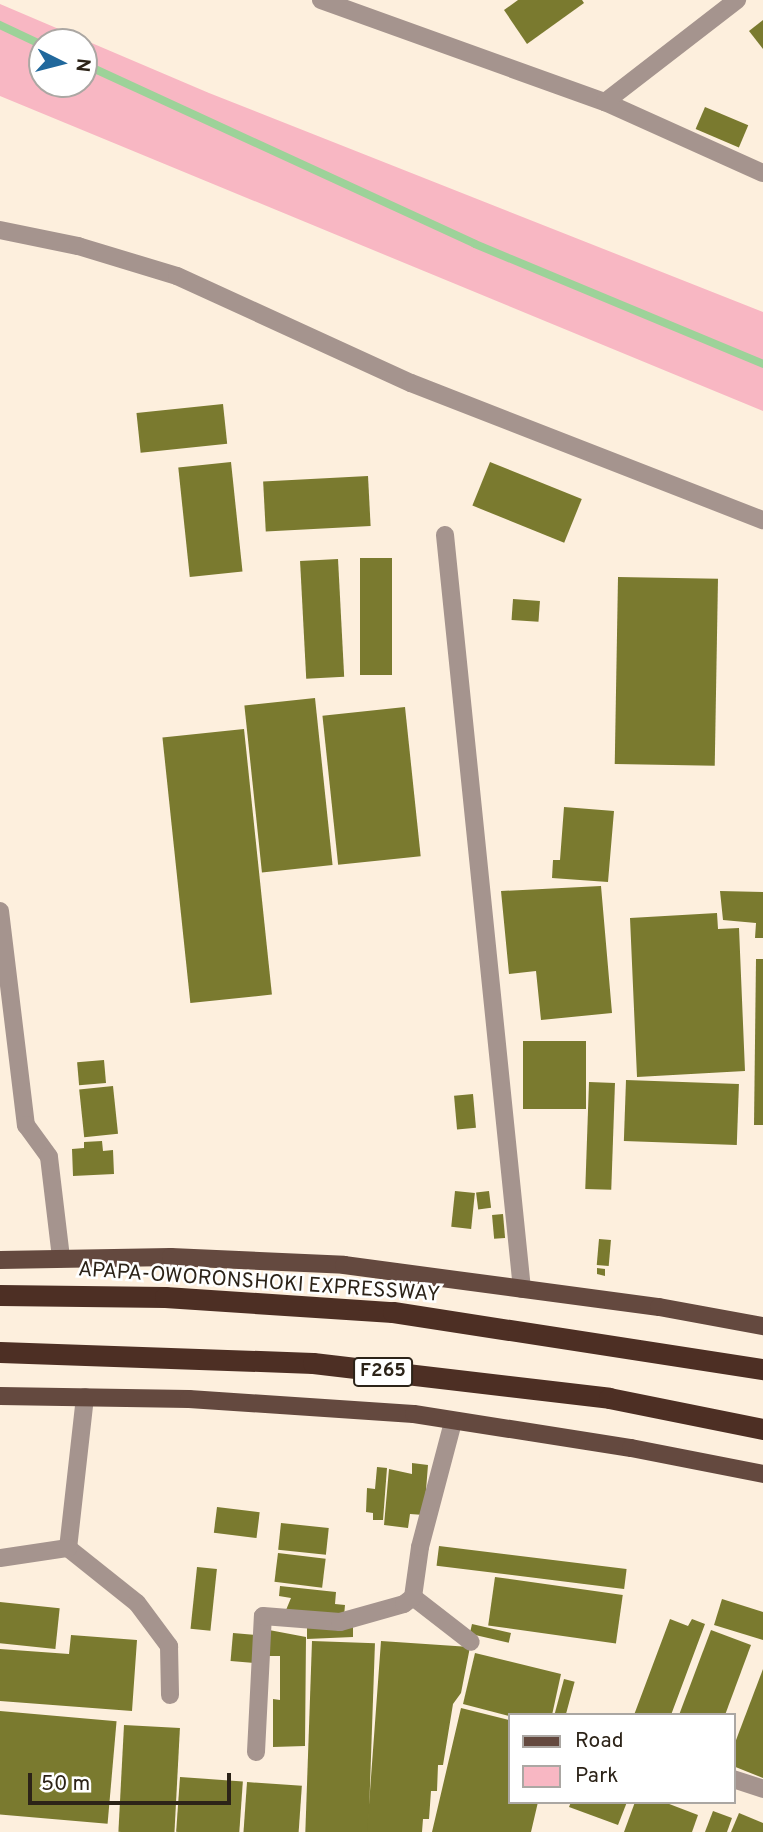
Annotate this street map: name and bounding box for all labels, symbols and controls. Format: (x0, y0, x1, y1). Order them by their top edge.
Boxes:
north arrow (28, 28, 98, 98)
text: N (69, 57, 95, 73)
street label: APAPA-OWORONSHOKI EXPRESSWAY (77, 1258, 441, 1308)
road number: F265 (352, 1356, 414, 1388)
legend (508, 1713, 735, 1804)
text: Road (575, 1728, 624, 1755)
scale bar (32, 1758, 234, 1802)
text: Park (575, 1763, 618, 1790)
text: 50 m (41, 1771, 90, 1798)

